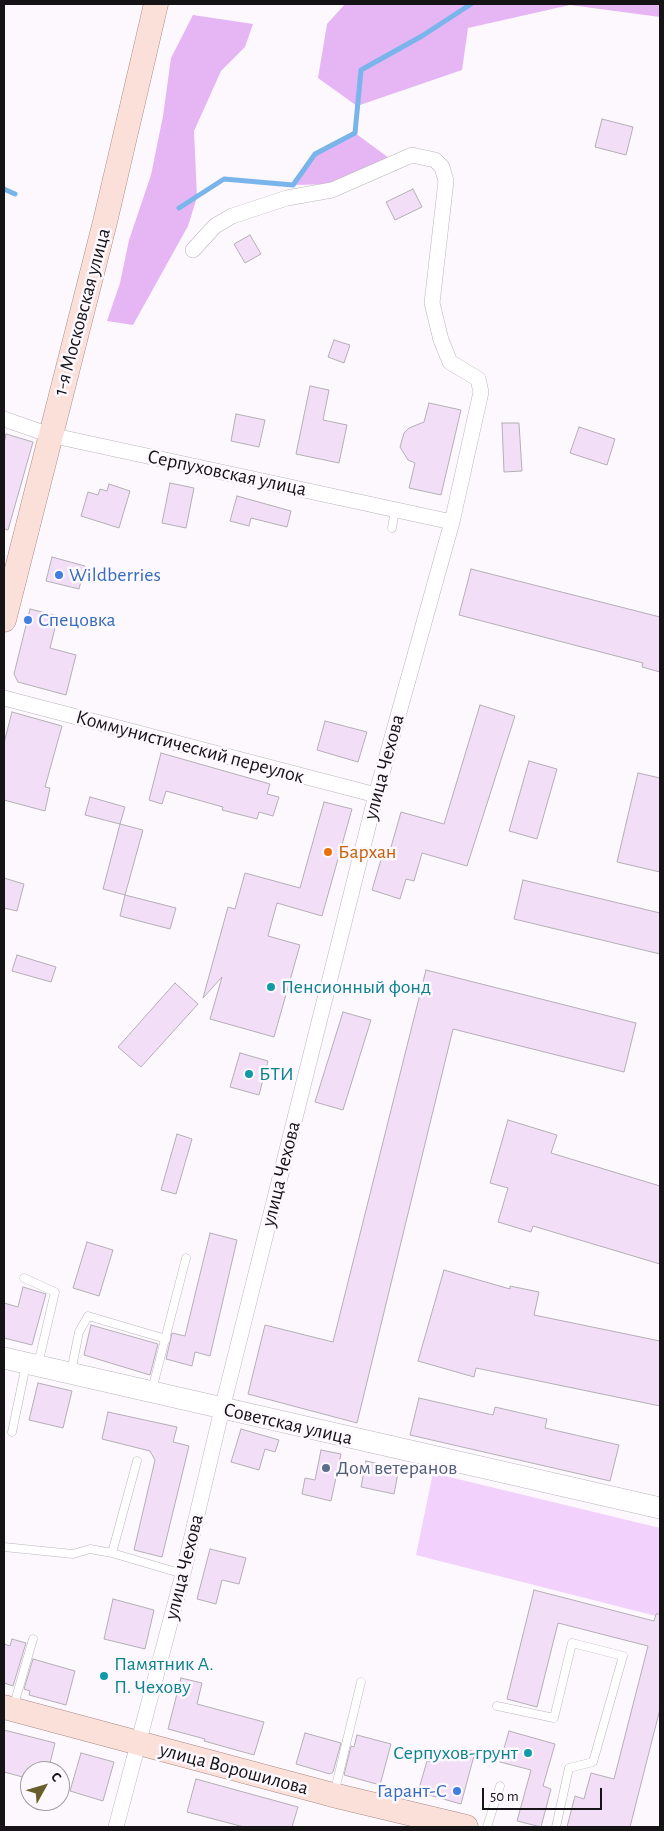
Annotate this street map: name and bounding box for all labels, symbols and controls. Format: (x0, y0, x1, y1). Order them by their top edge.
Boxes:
street label: 1-я Московская улица (48, 226, 116, 398)
street label: Серпуховская улица (145, 444, 309, 502)
place label: Wildberries (69, 563, 161, 587)
marker: Wildberries (53, 569, 65, 581)
place label: Спецовка (38, 608, 116, 632)
marker: Спецовка (22, 614, 34, 626)
street label: Коммунистический переулок (73, 705, 307, 789)
street label: улица Чехова (358, 712, 410, 822)
place label: Бархан (338, 840, 397, 864)
marker: Бархан (322, 846, 334, 858)
place label: Пенсионный фонд (281, 975, 431, 999)
marker: Пенсионный фонд (265, 981, 277, 993)
place label: БТИ (259, 1062, 294, 1086)
marker: БТИ (243, 1068, 255, 1080)
street label: улица Чехова (256, 1119, 306, 1229)
street label: Советская улица (221, 1398, 355, 1450)
place label: Дом ветеранов (336, 1456, 457, 1480)
marker: Дом ветеранов (320, 1462, 332, 1474)
street label: улица Чехова (159, 1512, 209, 1622)
place label: Памятник А. П. Чехову (114, 1652, 214, 1699)
marker: Памятник А. П. Чехову (98, 1670, 110, 1682)
street label: улица Ворошилова (157, 1738, 311, 1800)
place label: Серпухов-грунт (393, 1741, 518, 1765)
marker: Серпухов-грунт (522, 1747, 534, 1759)
north arrow (20, 1761, 70, 1811)
text: С (48, 1770, 64, 1785)
scale bar (484, 1778, 604, 1810)
place label: Гарант-С (377, 1779, 447, 1803)
marker: Гарант-С (451, 1785, 463, 1797)
text: 50 m (490, 1789, 519, 1804)

